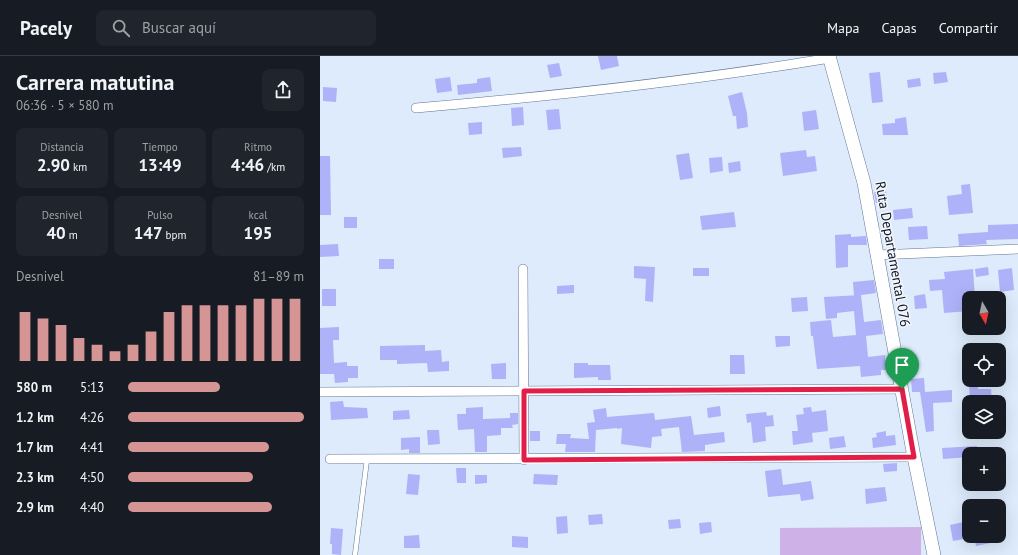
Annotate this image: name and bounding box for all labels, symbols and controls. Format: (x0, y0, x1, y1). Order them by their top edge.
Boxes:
search box (96, 10, 376, 46)
text: Pacely (20, 16, 72, 40)
icon: search (110, 17, 132, 39)
text: Buscar aquí (142, 18, 216, 37)
text: Mapa (827, 19, 860, 37)
text: Capas (882, 19, 917, 37)
text: Compartir (939, 19, 998, 37)
text: Carrera matutina (16, 68, 174, 96)
button: share (262, 69, 304, 111)
text: 06:36 · 5 × 580 m (16, 97, 113, 114)
text: Distancia (40, 140, 84, 154)
text: Tiempo (142, 140, 178, 154)
text: Ritmo (244, 140, 272, 154)
text: 2.90 (37, 154, 70, 176)
text: 13:49 (138, 154, 182, 176)
text: 4:46 (231, 154, 264, 176)
text: km (70, 160, 87, 174)
text: /km (264, 160, 285, 174)
street label: Ruta Departamental 076 (871, 180, 915, 328)
text: Desnivel (42, 208, 82, 222)
text: Pulso (147, 208, 173, 222)
text: kcal (249, 208, 267, 222)
text: 40 (46, 222, 66, 244)
text: 147 (134, 222, 163, 244)
text: 195 (244, 222, 272, 244)
text: m (66, 228, 78, 242)
text: bpm (163, 228, 186, 242)
text: Desnivel (16, 268, 64, 285)
text: 81–89 m (253, 268, 304, 285)
north arrow (962, 291, 1006, 335)
map controls (962, 291, 1006, 543)
button: locate (962, 343, 1006, 387)
pin (885, 348, 919, 389)
icon: arrive (891, 354, 913, 376)
text: 580 m (16, 379, 52, 396)
text: 5:13 (80, 379, 104, 396)
button: layers (962, 395, 1006, 439)
text: 1.2 km (16, 409, 54, 426)
text: 4:26 (80, 409, 104, 426)
text: 1.7 km (16, 439, 53, 456)
text: 4:41 (80, 439, 104, 456)
button: + (962, 447, 1006, 491)
text: 2.3 km (16, 469, 54, 486)
text: 4:50 (80, 469, 104, 486)
text: 2.9 km (16, 499, 54, 516)
text: 4:40 (80, 499, 104, 516)
button: − (962, 499, 1006, 543)

